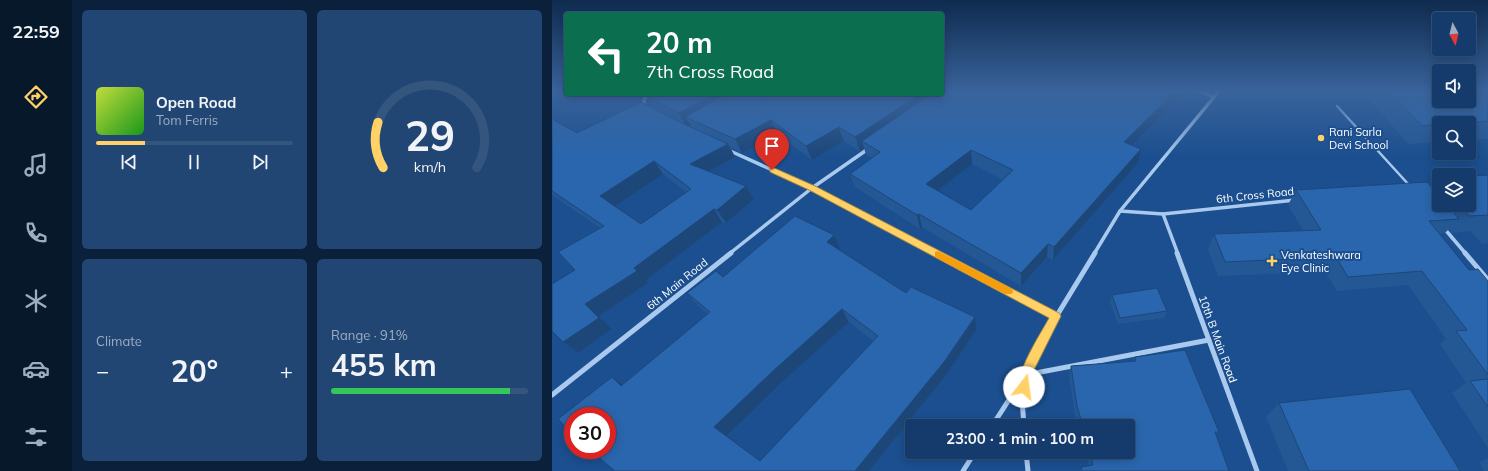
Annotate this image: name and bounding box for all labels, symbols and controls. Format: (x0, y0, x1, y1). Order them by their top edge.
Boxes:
north arrow (1432, 12, 1476, 56)
map controls (1432, 12, 1476, 212)
text: 22:59 (12, 20, 60, 43)
text: 20 m (646, 25, 712, 60)
icon: left (580, 28, 632, 80)
text: 7th Cross Road (646, 60, 774, 83)
button: sound (1432, 64, 1476, 108)
icon: directions (22, 83, 50, 111)
text: Open Road (156, 93, 236, 112)
text: 29 (405, 108, 454, 160)
text: Tom Ferris (156, 112, 218, 128)
button: search (1432, 116, 1476, 160)
place label: Rani Sarla Devi School (1329, 125, 1388, 152)
pin (755, 129, 789, 170)
marker: Rani Sarla Devi School (1316, 133, 1326, 143)
icon: arrive (761, 135, 783, 157)
icon: music (22, 151, 50, 179)
icon: previous (118, 151, 140, 173)
icon: pause (183, 151, 205, 173)
icon: next (249, 151, 271, 173)
text: km/h (413, 157, 446, 175)
button: layers (1432, 168, 1476, 212)
street label: 6th Cross Road (1215, 184, 1295, 206)
icon: phone (22, 219, 50, 247)
place label: Venkateshwara Eye Clinic (1281, 248, 1361, 275)
street label: 6th Main Road (644, 255, 710, 313)
marker: Venkateshwara Eye Clinic (1266, 255, 1278, 267)
icon: climate (22, 287, 50, 315)
street label: 10th B Main Road (1196, 294, 1240, 384)
text: Range · 91% (331, 327, 408, 343)
text: Climate (96, 333, 142, 349)
text: 455 km (331, 346, 437, 384)
text: 20° (171, 352, 218, 390)
icon: car (22, 355, 50, 383)
text: − (96, 357, 109, 385)
text: + (280, 357, 293, 385)
position arrow (1003, 366, 1045, 408)
speed limit sign: 30 (564, 407, 616, 459)
icon: filters (22, 423, 50, 451)
text: 23:00 · 1 min · 100 m (946, 429, 1094, 448)

